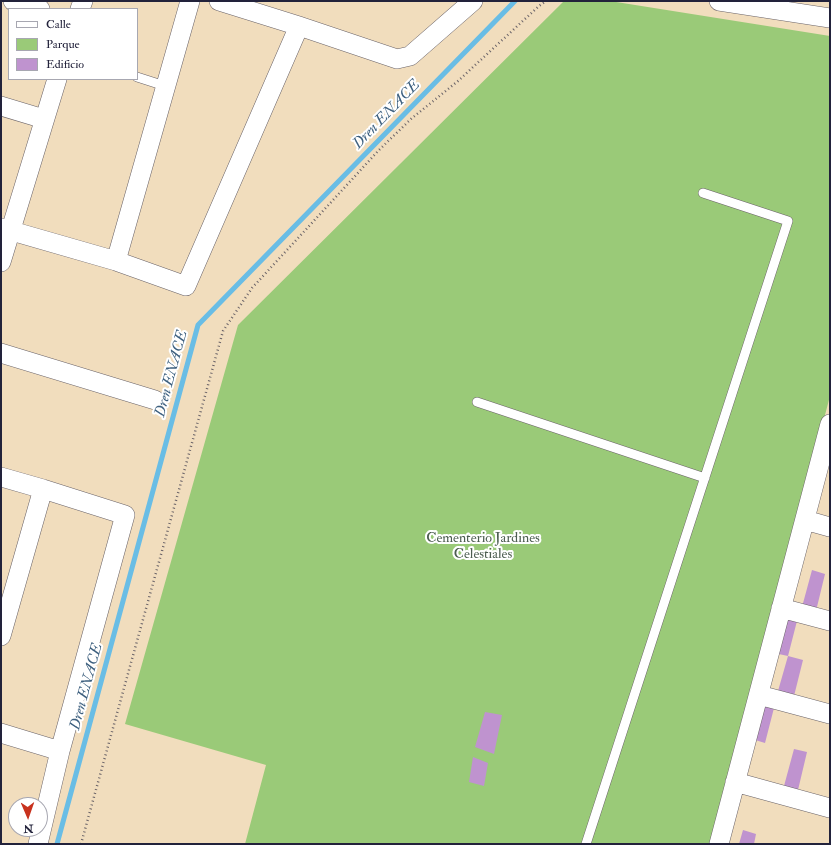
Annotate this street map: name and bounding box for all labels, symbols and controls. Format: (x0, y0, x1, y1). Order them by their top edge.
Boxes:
legend (8, 8, 138, 80)
text: Calle (46, 17, 71, 32)
text: Parque (46, 37, 80, 52)
text: Edificio (46, 57, 84, 72)
water label: Dren ENACE (350, 77, 424, 153)
water label: Dren ENACE (152, 329, 192, 419)
park label: Cementerio Jardines Celestiales (426, 531, 540, 564)
water label: Dren ENACE (67, 642, 107, 732)
north arrow (8, 797, 48, 837)
text: N (23, 822, 34, 835)

